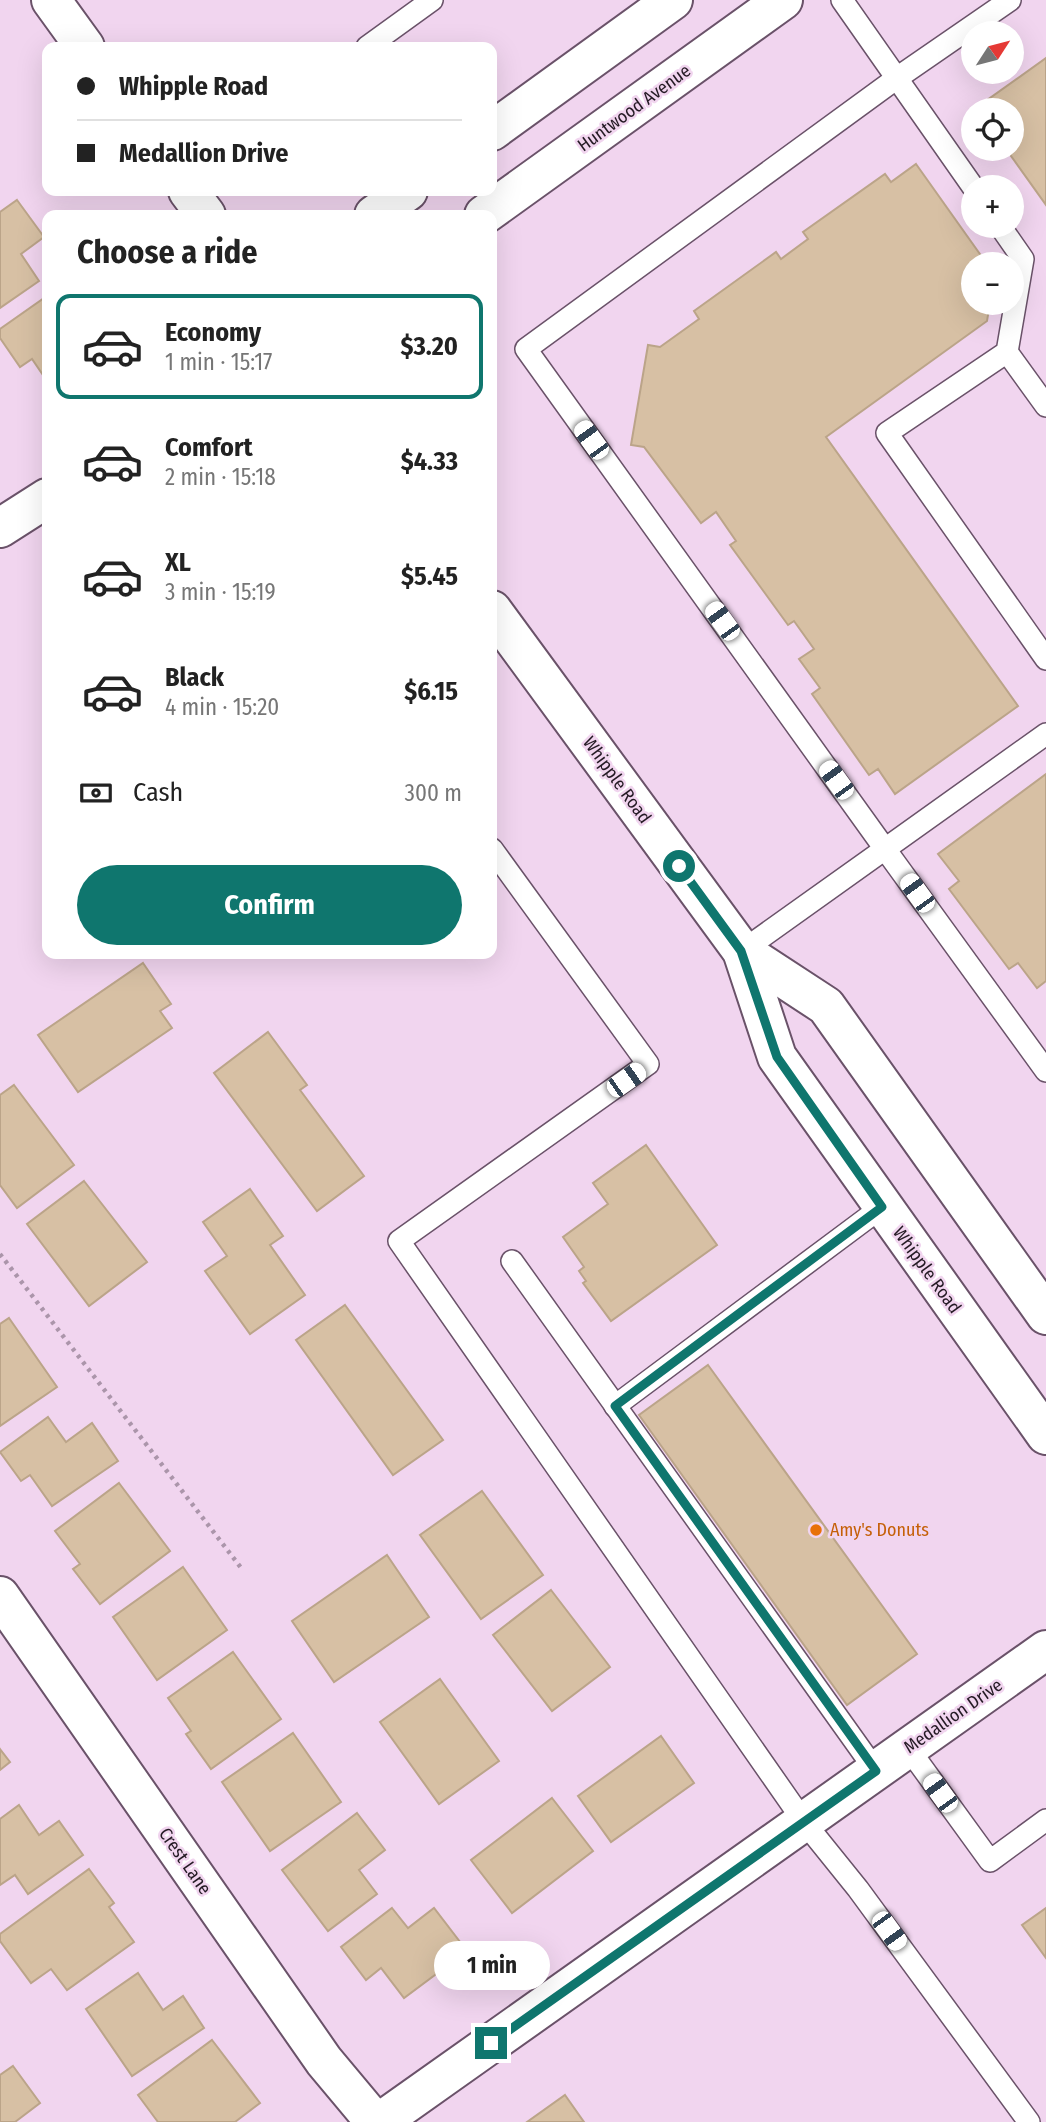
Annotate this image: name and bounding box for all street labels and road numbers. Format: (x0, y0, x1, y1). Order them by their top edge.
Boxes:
street label: Huntwood Avenue (573, 60, 695, 156)
street label: Whipple Road (578, 732, 656, 828)
street label: Whipple Road (888, 1222, 966, 1318)
street label: Medallion Drive (899, 1674, 1007, 1758)
street label: Crest Lane (154, 1823, 216, 1899)

